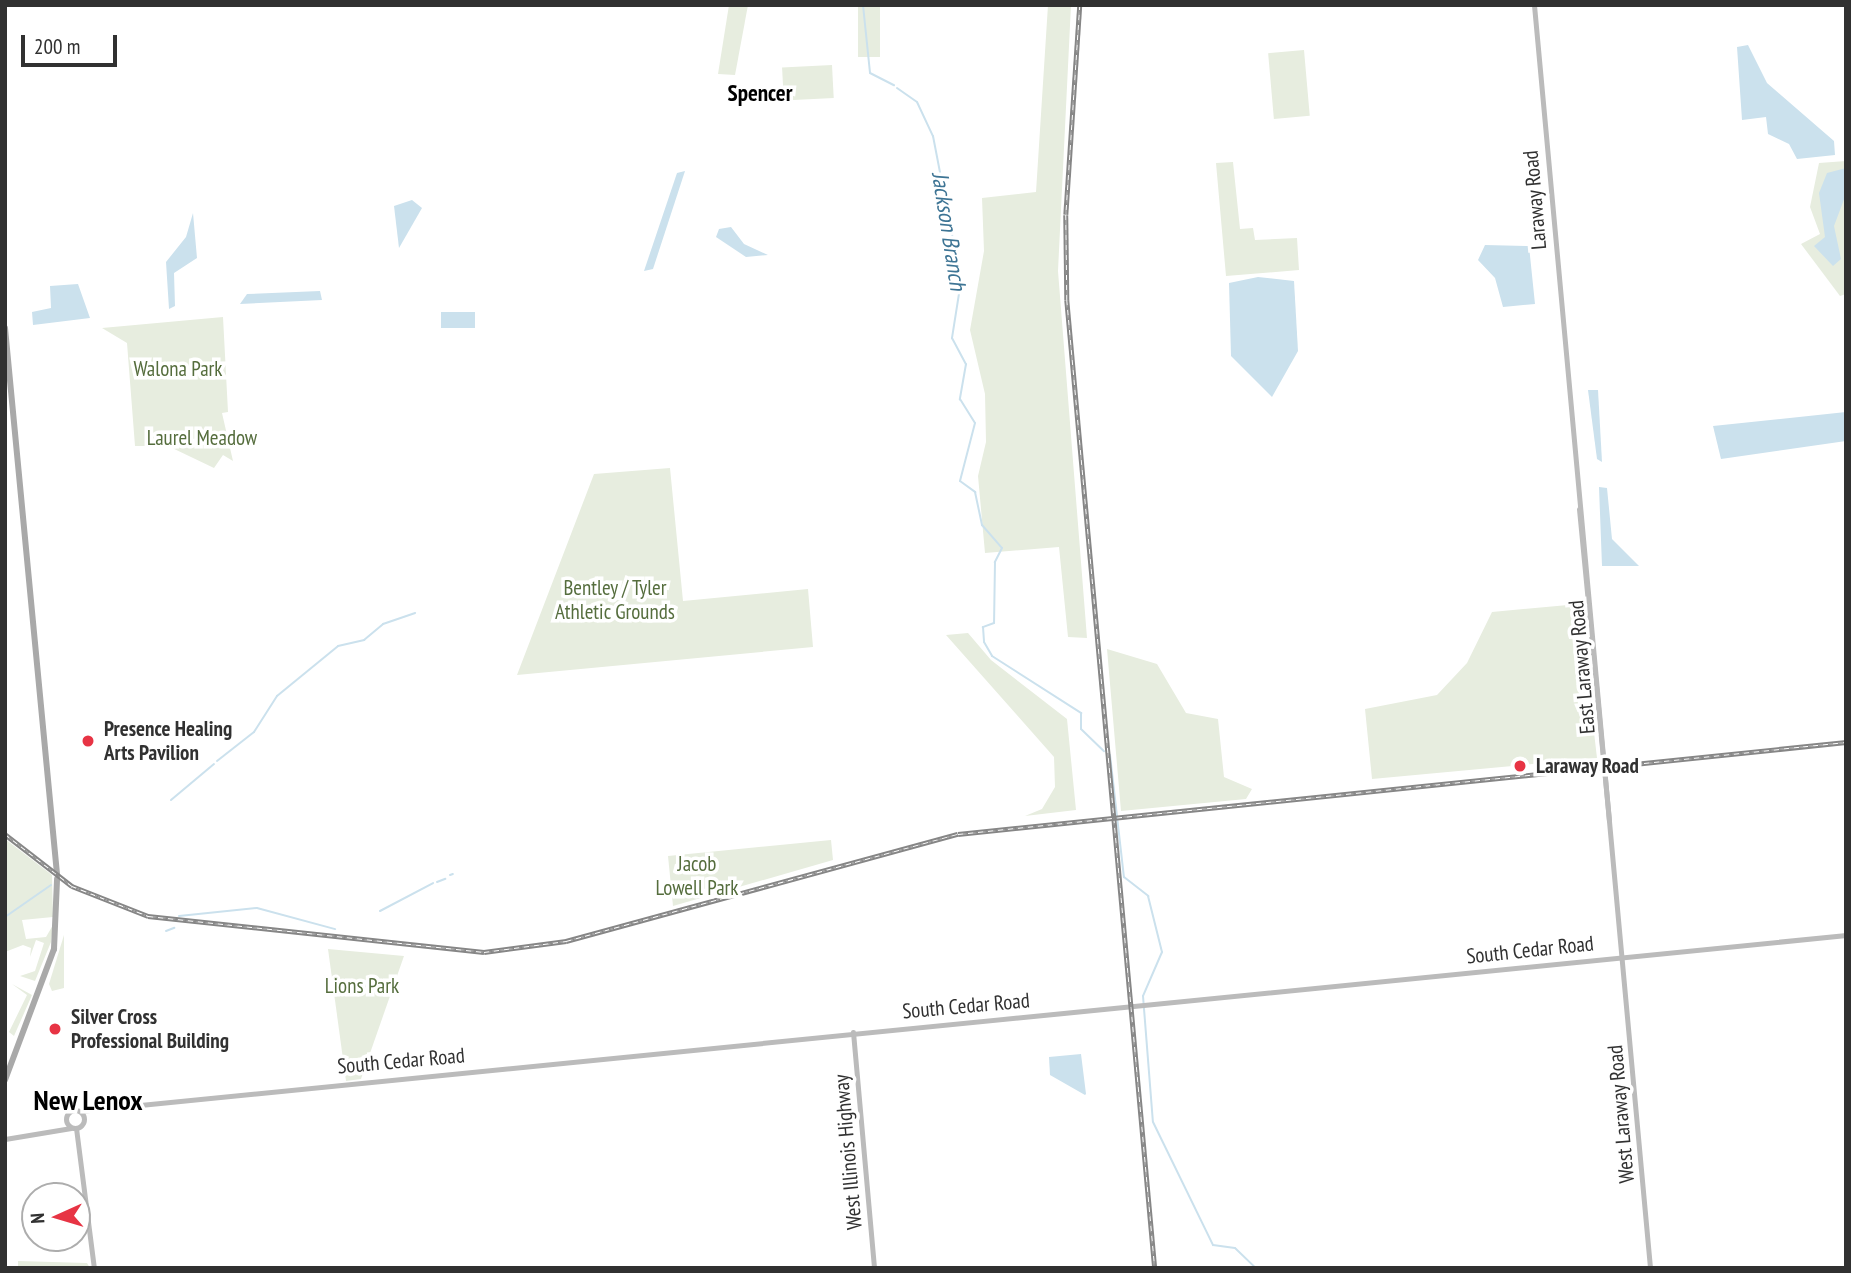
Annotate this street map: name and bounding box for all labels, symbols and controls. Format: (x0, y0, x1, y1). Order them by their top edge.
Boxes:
scale bar (24, 21, 121, 65)
text: 200 m (34, 33, 80, 60)
district label: Spencer (728, 79, 792, 107)
street label: Laraway Road (1518, 149, 1552, 251)
water label: Jackson Branch (926, 170, 972, 292)
park label: Walona Park (133, 356, 223, 382)
park label: Laurel Meadow (147, 425, 257, 451)
park label: Bentley / Tyler Athletic Grounds (555, 575, 675, 625)
street label: East Laraway Road (1564, 599, 1600, 735)
place label: Presence Healing Arts Pavilion (104, 716, 232, 766)
marker: Presence Healing Arts Pavilion (78, 731, 98, 751)
place label: Laraway Road (1536, 753, 1639, 779)
marker: Laraway Road (1510, 756, 1530, 776)
park label: Jacob Lowell Park (656, 851, 738, 901)
street label: South Cedar Road (1465, 931, 1595, 969)
park label: Lions Park (325, 973, 399, 999)
street label: South Cedar Road (901, 988, 1031, 1024)
place label: Silver Cross Professional Building (71, 1004, 229, 1054)
marker: Silver Cross Professional Building (45, 1019, 65, 1039)
street label: South Cedar Road (336, 1043, 466, 1079)
street label: West Laraway Road (1602, 1044, 1640, 1184)
street label: West Illinois Highway (829, 1073, 867, 1231)
district label: New Lenox (33, 1083, 143, 1117)
north arrow (21, 1182, 91, 1252)
text: N (25, 1212, 49, 1224)

